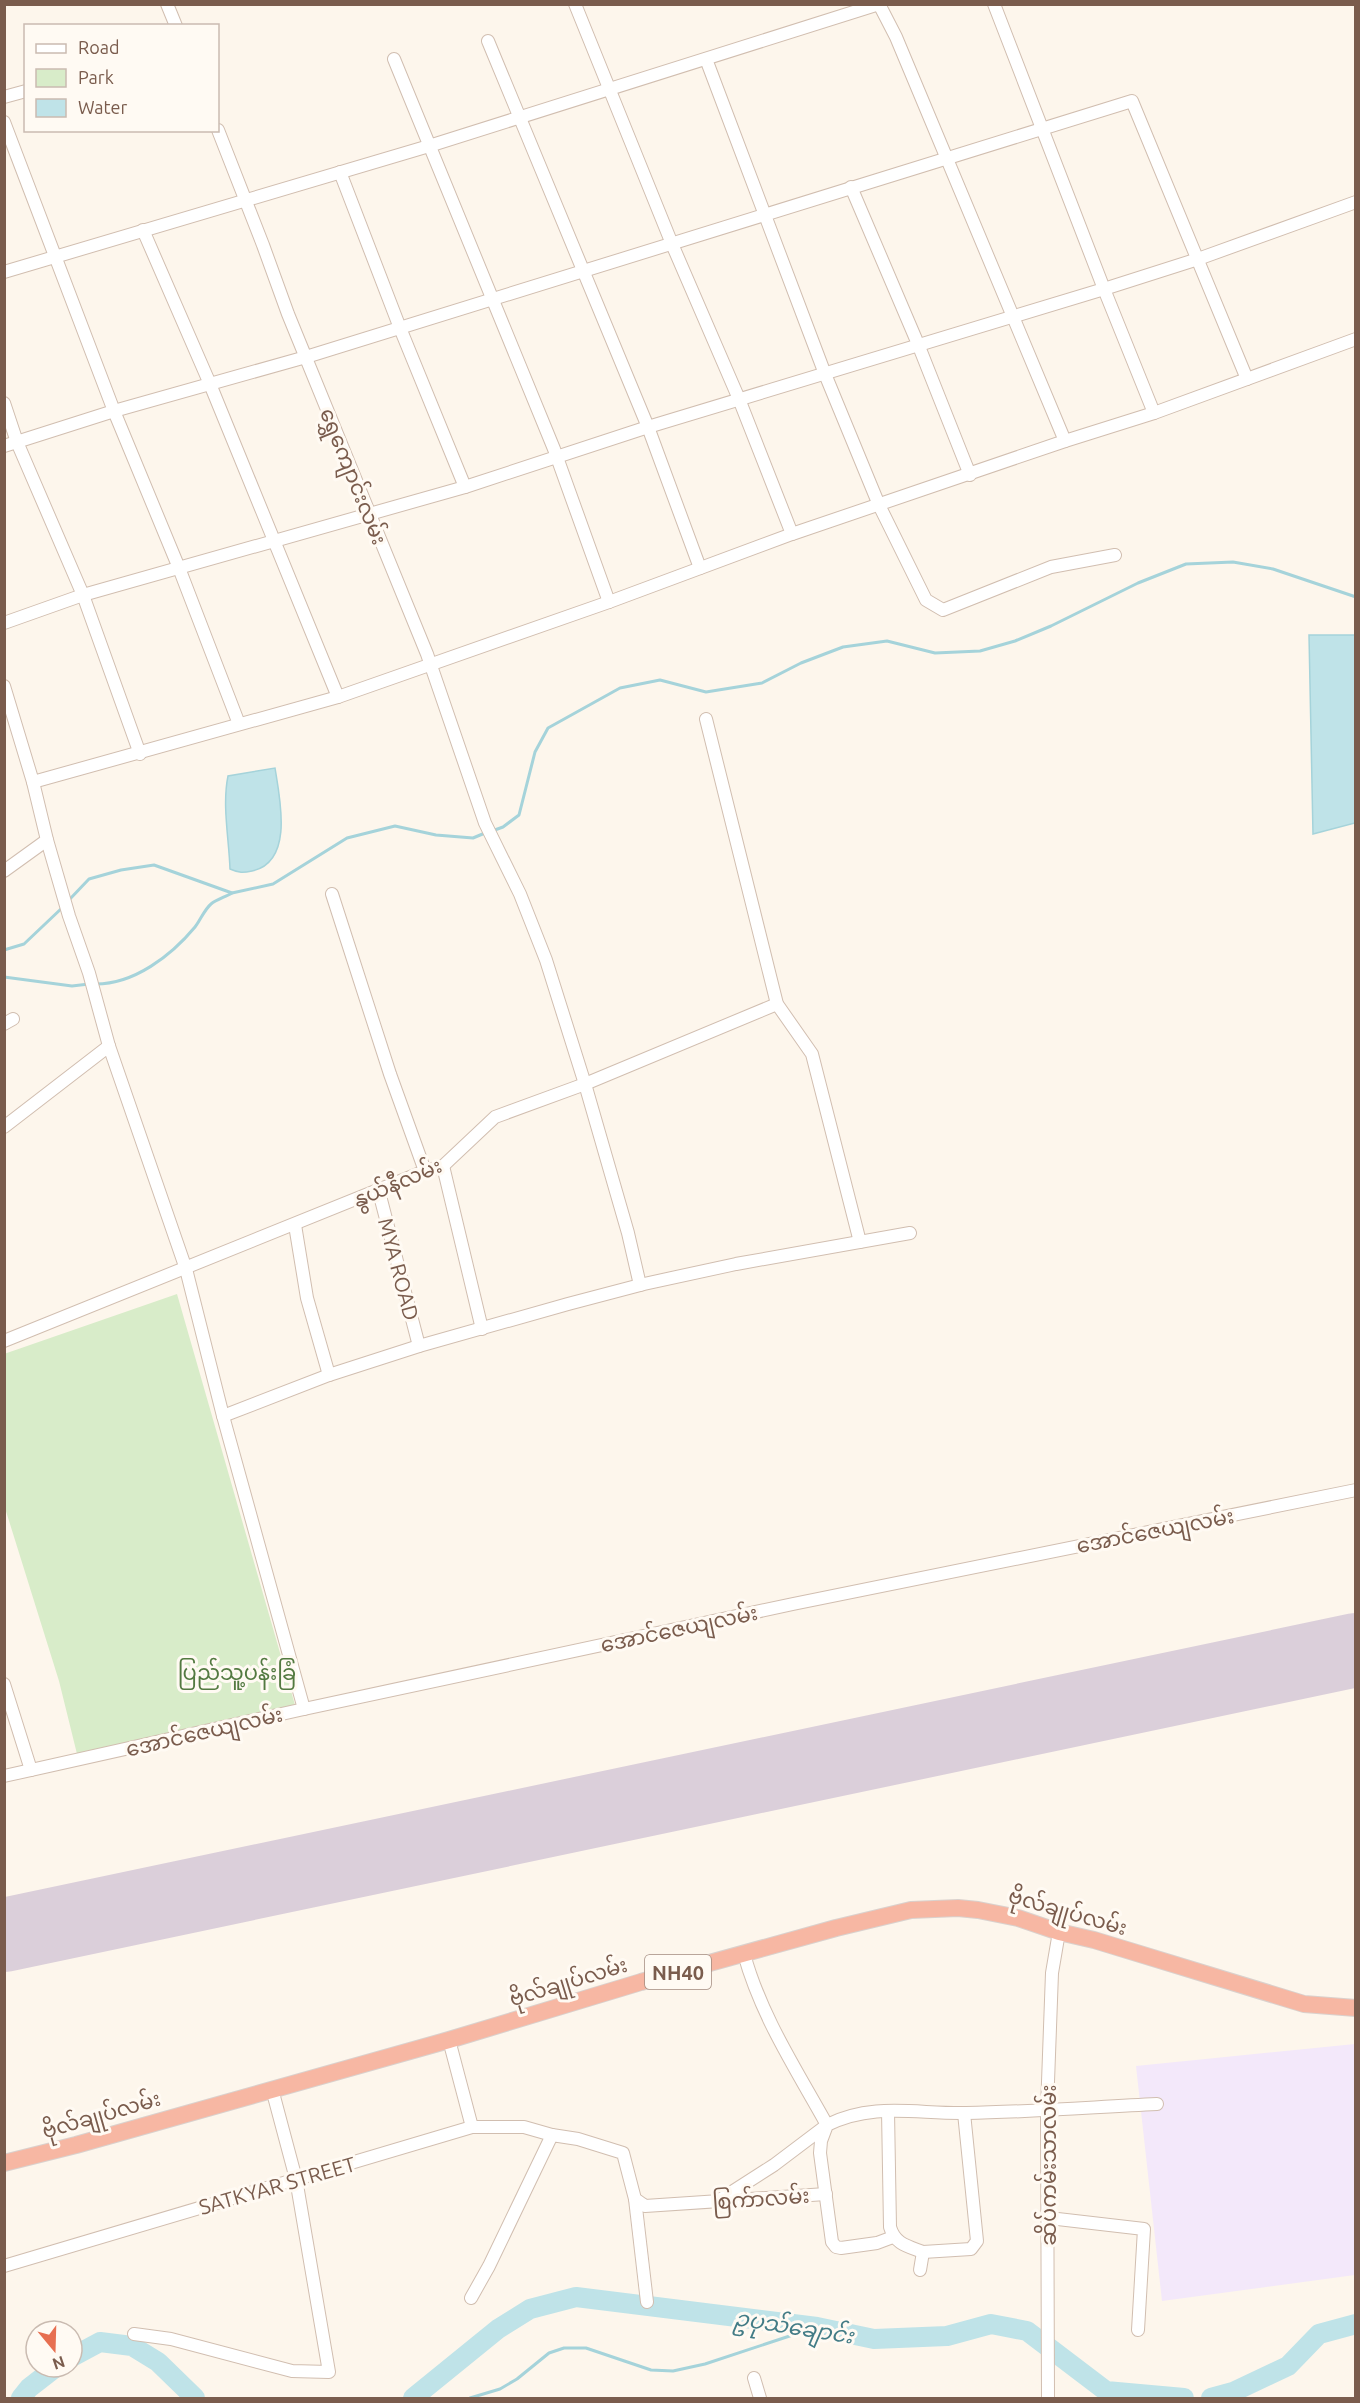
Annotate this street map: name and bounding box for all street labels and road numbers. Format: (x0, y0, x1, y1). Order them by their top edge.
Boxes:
street label: ရွှေကျောင်းလမ်း (309, 403, 395, 550)
street label: နွယ်နီလမ်း (348, 1150, 447, 1217)
street label: MYA ROAD (374, 1215, 424, 1323)
street label: အောင်ဇေယျလမ်း (1074, 1500, 1237, 1564)
street label: အောင်ဇေယျလမ်း (598, 1597, 761, 1663)
street label: အောင်ဇေယျလမ်း (123, 1698, 286, 1768)
street label: ဗိုလ်ချုပ်လမ်း (1004, 1880, 1131, 1946)
street label: ဗိုလ်ချုပ်လမ်း (505, 1949, 632, 2017)
road number: NH40 (645, 1955, 711, 1989)
street label: ဗိုလ်ချုပ်လမ်း (38, 2083, 165, 2149)
street label: ဆိပ်ကမ်းသာလမ်း (1033, 2084, 1060, 2246)
street label: SATKYAR STREET (196, 2151, 358, 2219)
street label: စြက်ာလမ်း (711, 2180, 811, 2219)

